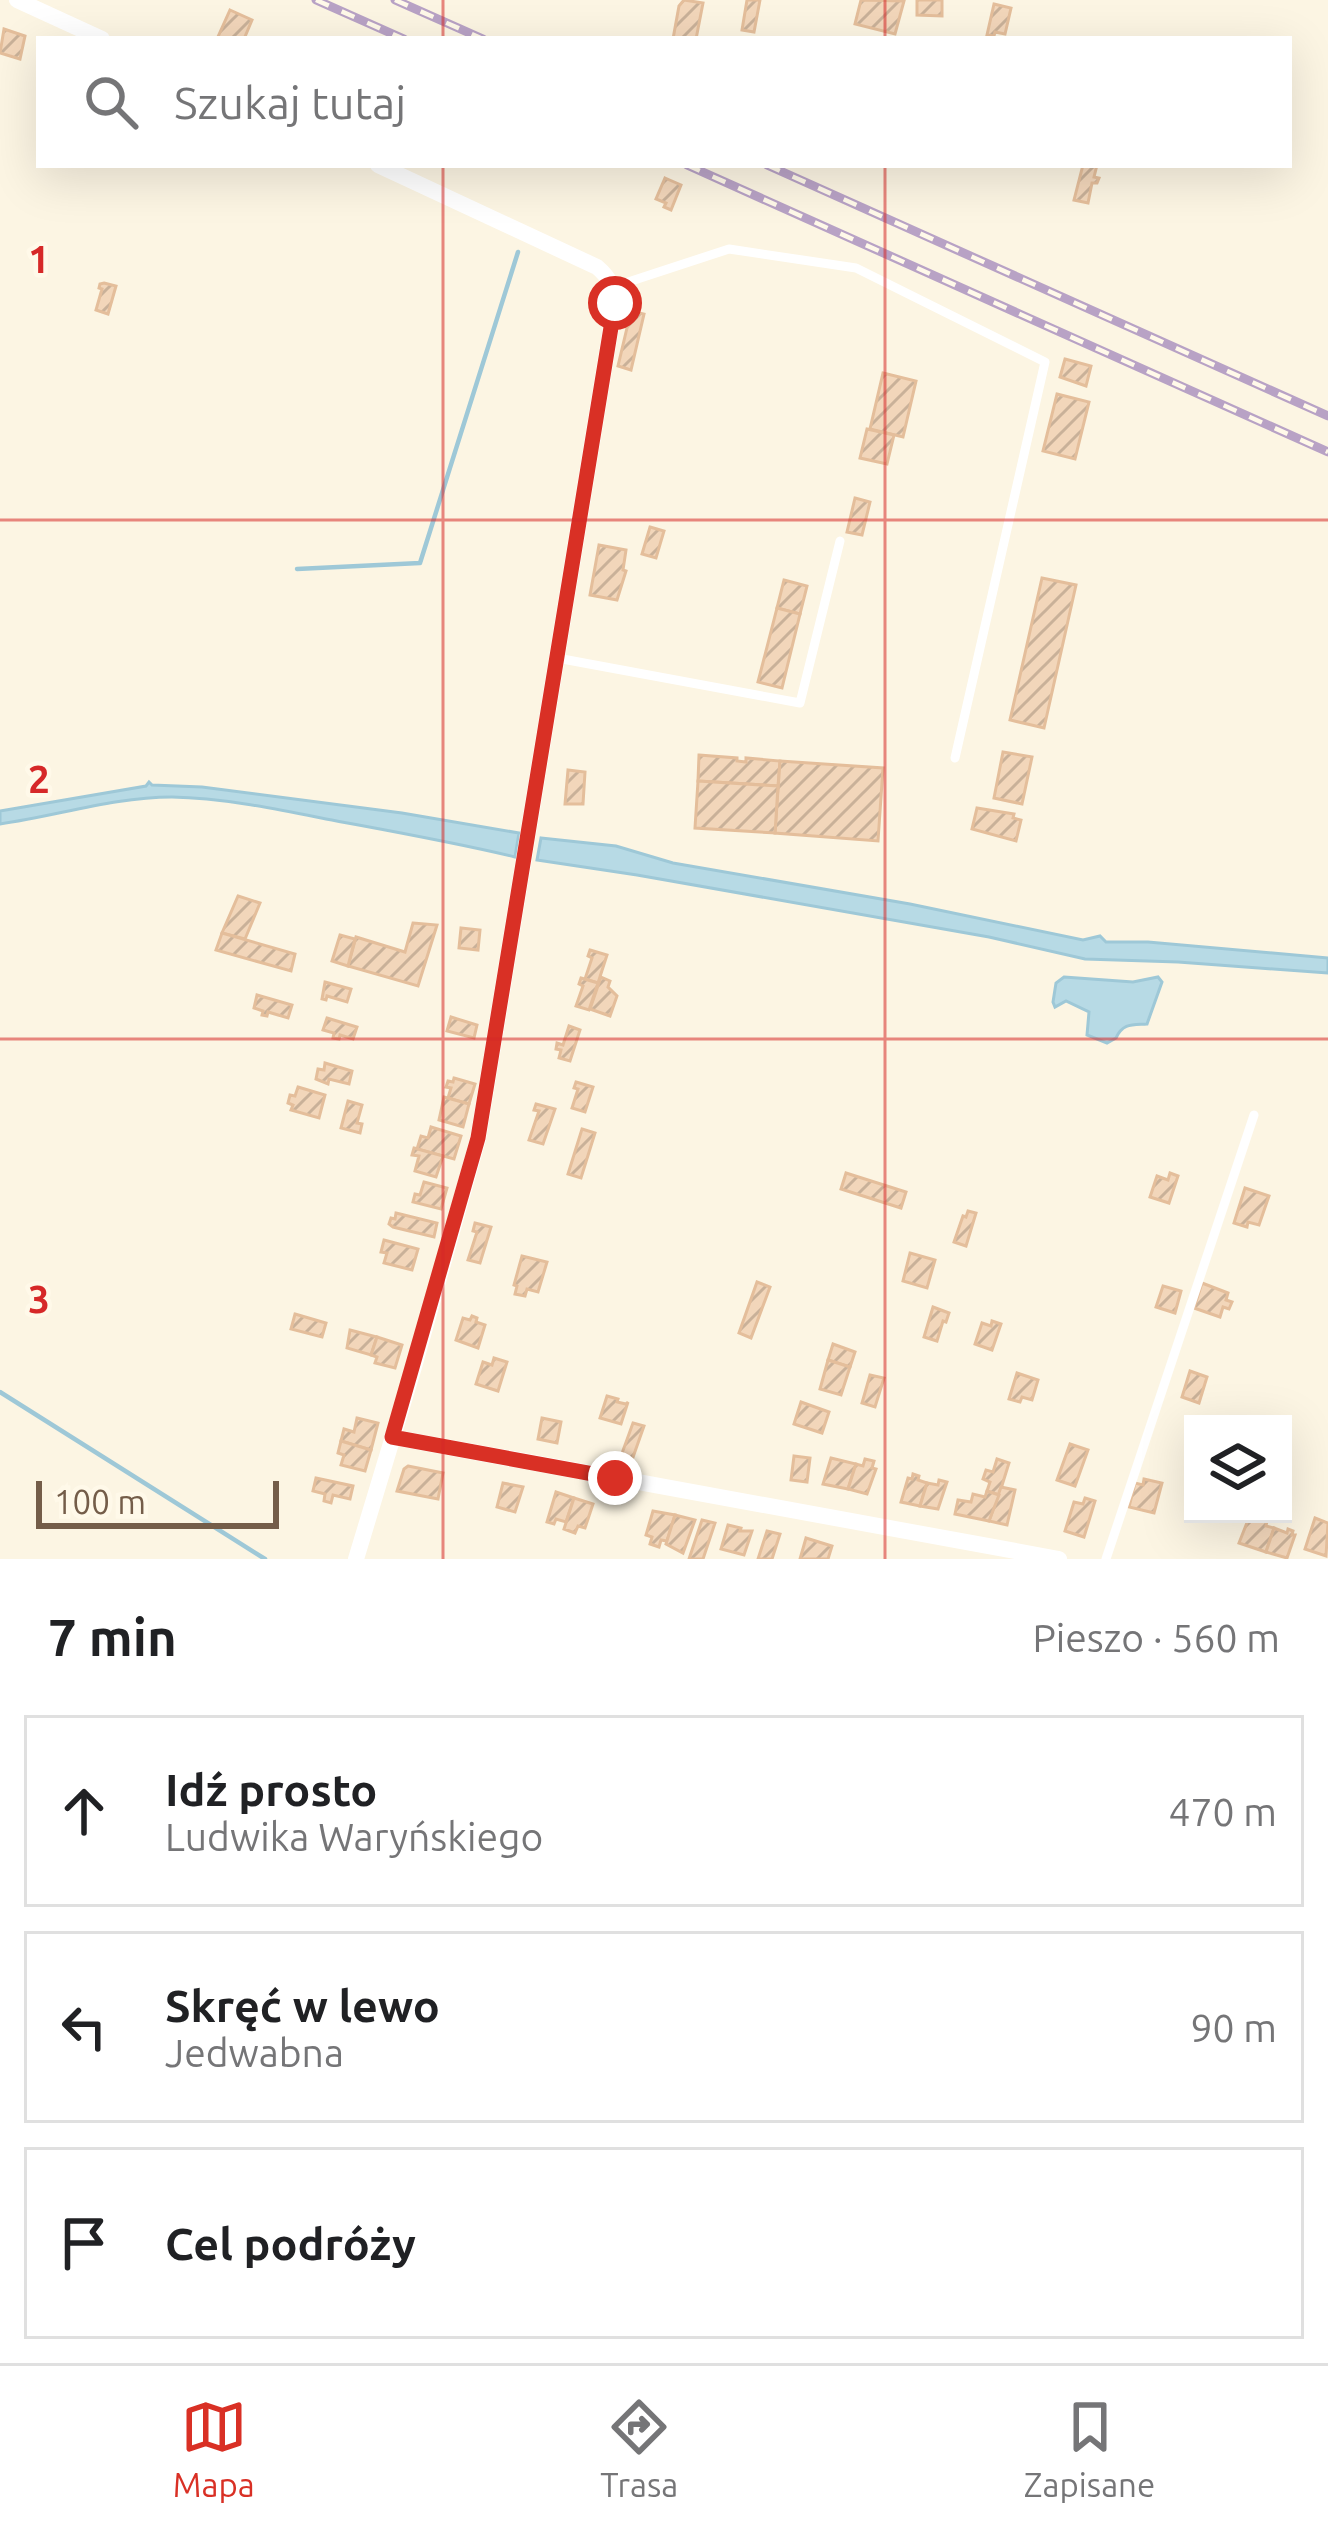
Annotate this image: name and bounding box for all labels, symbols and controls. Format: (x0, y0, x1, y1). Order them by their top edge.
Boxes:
search box (36, 36, 1292, 168)
icon: search (78, 69, 144, 135)
text: Szukaj tutaj (174, 77, 406, 128)
text: 1 (28, 237, 50, 280)
route start (588, 276, 642, 330)
text: 2 (28, 757, 50, 800)
text: 3 (28, 1277, 50, 1320)
map controls (1184, 1415, 1292, 1523)
button: layers (1184, 1415, 1292, 1523)
route end (588, 1451, 642, 1505)
scale bar (36, 1475, 279, 1528)
text: 100 m (54, 1483, 146, 1520)
text: 7 min (48, 1608, 177, 1666)
text: Pieszo · 560 m (1032, 1616, 1280, 1659)
text: Idź prosto (165, 1764, 377, 1815)
icon: ahead (51, 1778, 117, 1844)
text: 470 m (1168, 1790, 1277, 1833)
text: Ludwika Waryńskiego (165, 1815, 543, 1858)
text: Skręć w lewo (165, 1980, 440, 2031)
icon: left (51, 1994, 117, 2060)
text: 90 m (1190, 2006, 1277, 2049)
text: Jedwabna (165, 2031, 344, 2074)
icon: arrive (51, 2210, 117, 2276)
text: Cel podróży (165, 2218, 416, 2269)
tab: Mapa (173, 2394, 255, 2503)
tab: Trasa (600, 2394, 678, 2503)
tab: Zapisane (1024, 2394, 1155, 2503)

